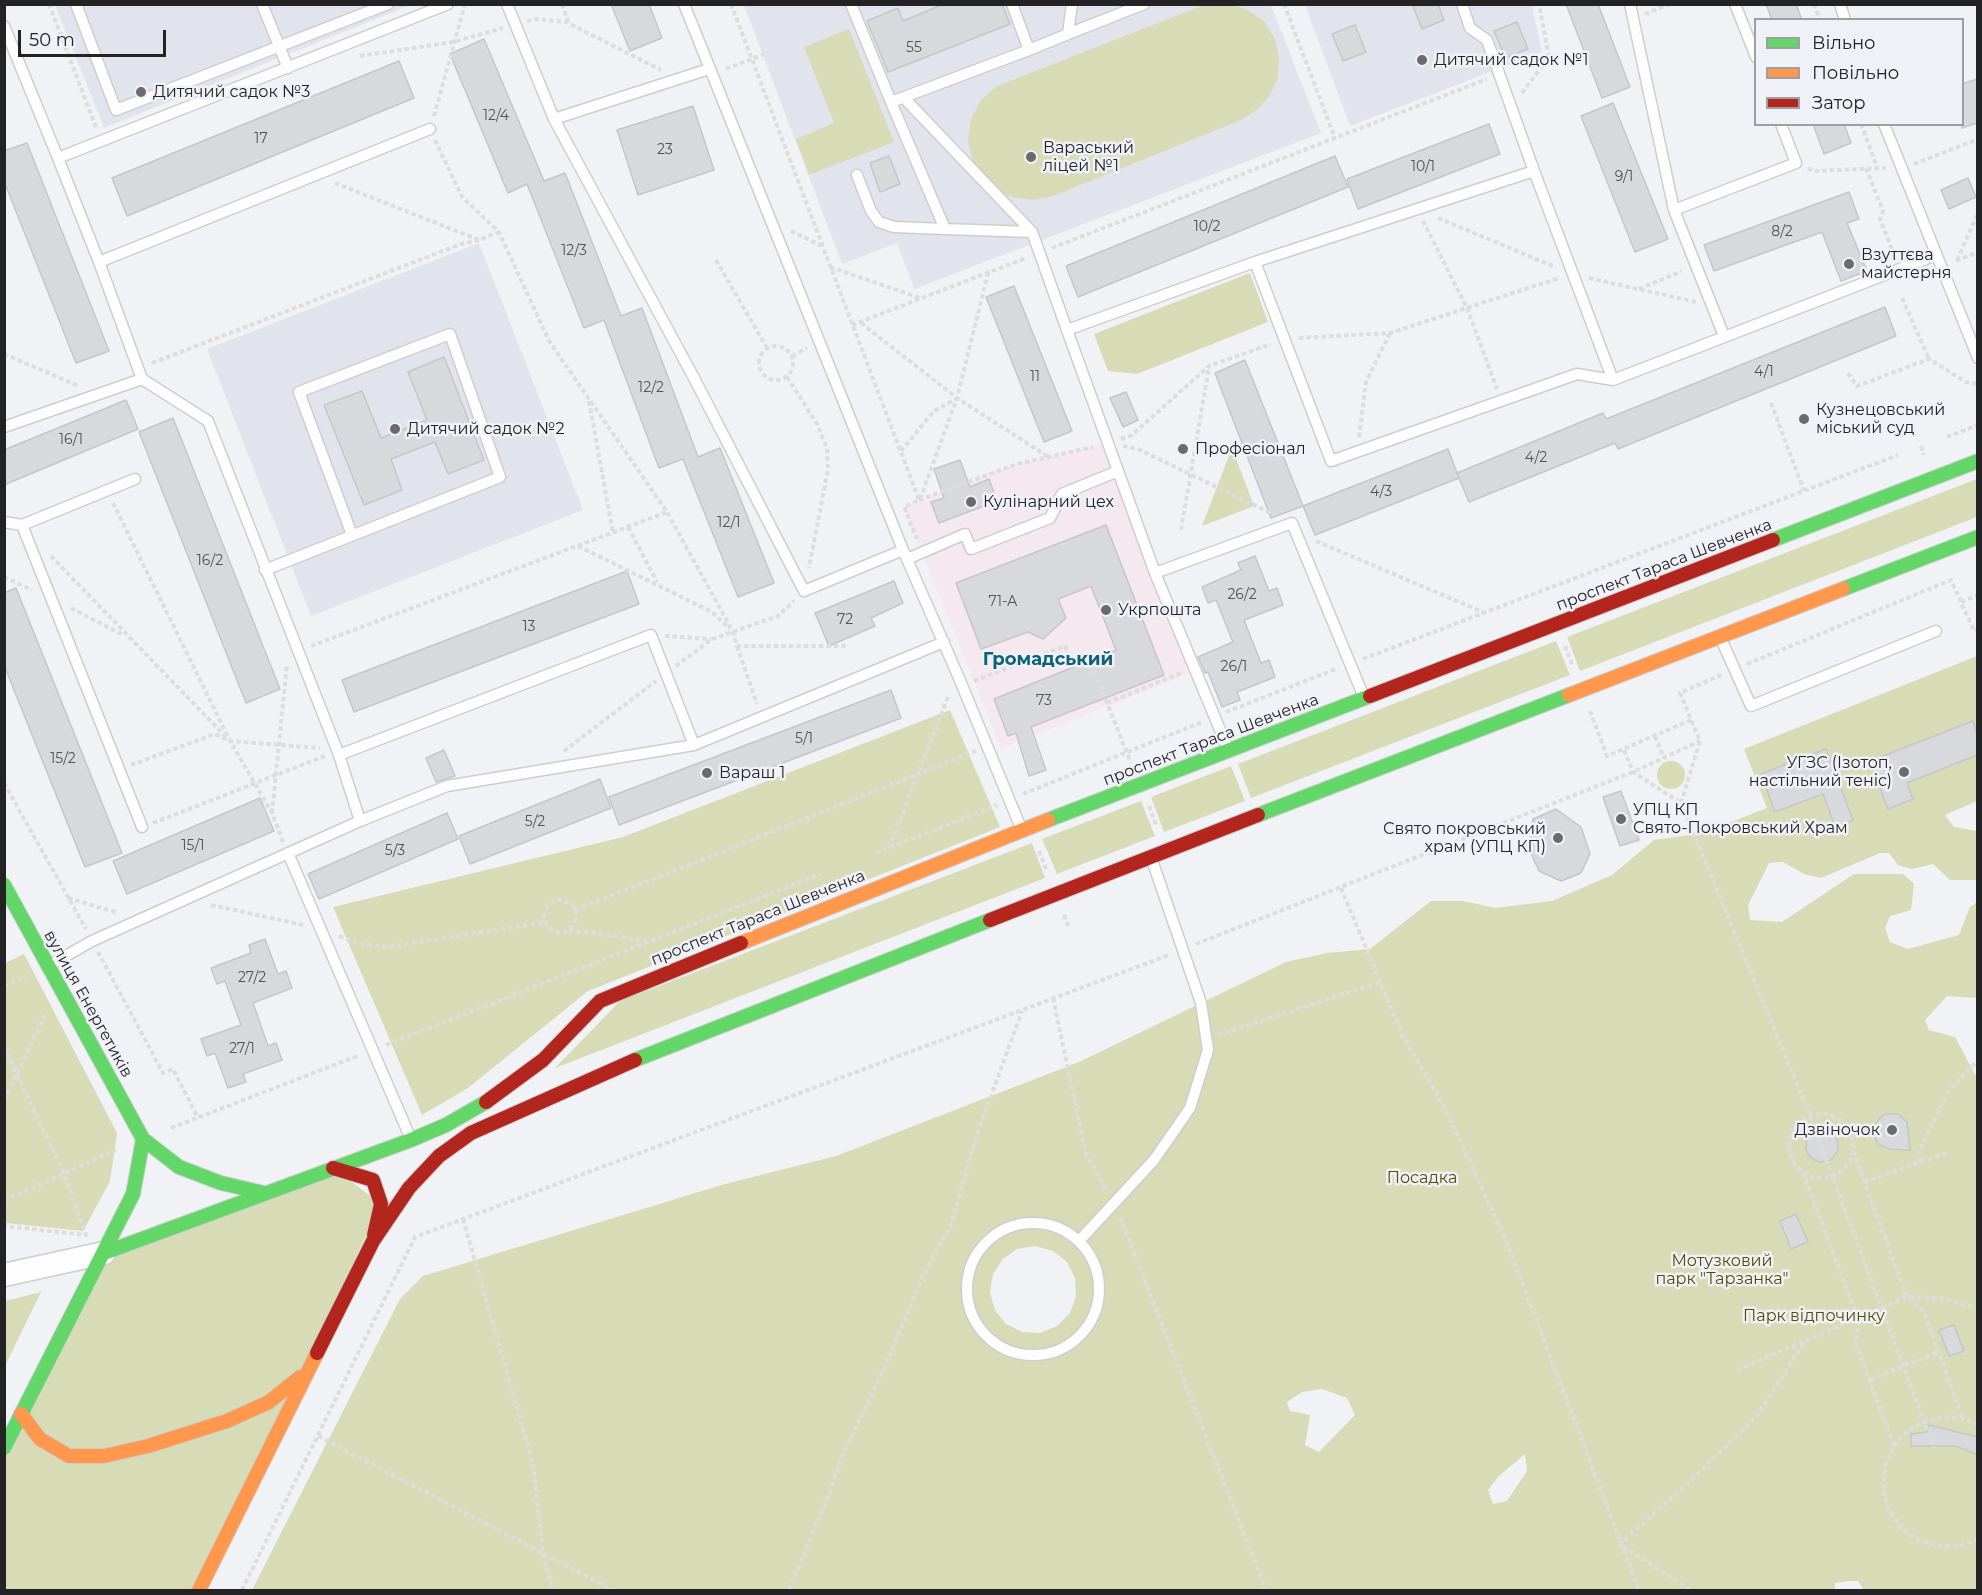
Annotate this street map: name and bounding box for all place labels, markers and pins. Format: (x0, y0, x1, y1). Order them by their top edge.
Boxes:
place label: Дитячий садок №1 (1434, 50, 1588, 70)
marker: Дитячий садок №1 (1415, 53, 1429, 67)
place label: Дитячий садок №3 (153, 82, 310, 102)
marker: Дитячий садок №3 (134, 85, 148, 99)
place label: Вараський ліцей №1 (1043, 138, 1134, 176)
marker: Вараський ліцей №1 (1024, 150, 1038, 164)
place label: Взуттєва майстерня (1861, 245, 1951, 283)
marker: Взуттєва майстерня (1842, 257, 1856, 271)
place label: Кузнецовський міський суд (1816, 400, 1945, 438)
marker: Кузнецовський міський суд (1797, 412, 1811, 426)
place label: Дитячий садок №2 (407, 419, 565, 439)
marker: Дитячий садок №2 (388, 422, 402, 436)
place label: Професіонал (1195, 439, 1306, 459)
marker: Професіонал (1176, 442, 1190, 456)
place label: Кулінарний цех (983, 492, 1114, 512)
marker: Кулінарний цех (964, 495, 978, 509)
place label: Укрпошта (1118, 600, 1201, 620)
marker: Укрпошта (1099, 603, 1113, 617)
place label: УГЗС (Ізотоп, настільний теніс) (1749, 753, 1892, 791)
place label: Вараш 1 (719, 763, 785, 783)
marker: УГЗС (Ізотоп, настільний теніс) (1897, 765, 1911, 779)
marker: Вараш 1 (700, 766, 714, 780)
place label: УПЦ КП Свято-Покровський Храм (1633, 800, 1848, 838)
marker: УПЦ КП Свято-Покровський Храм (1614, 812, 1628, 826)
place label: Свято покровський храм (УПЦ КП) (1383, 819, 1546, 857)
marker: Свято покровський храм (УПЦ КП) (1551, 831, 1565, 845)
place label: Дзвіночок (1795, 1120, 1880, 1140)
marker: Дзвіночок (1885, 1123, 1899, 1137)

